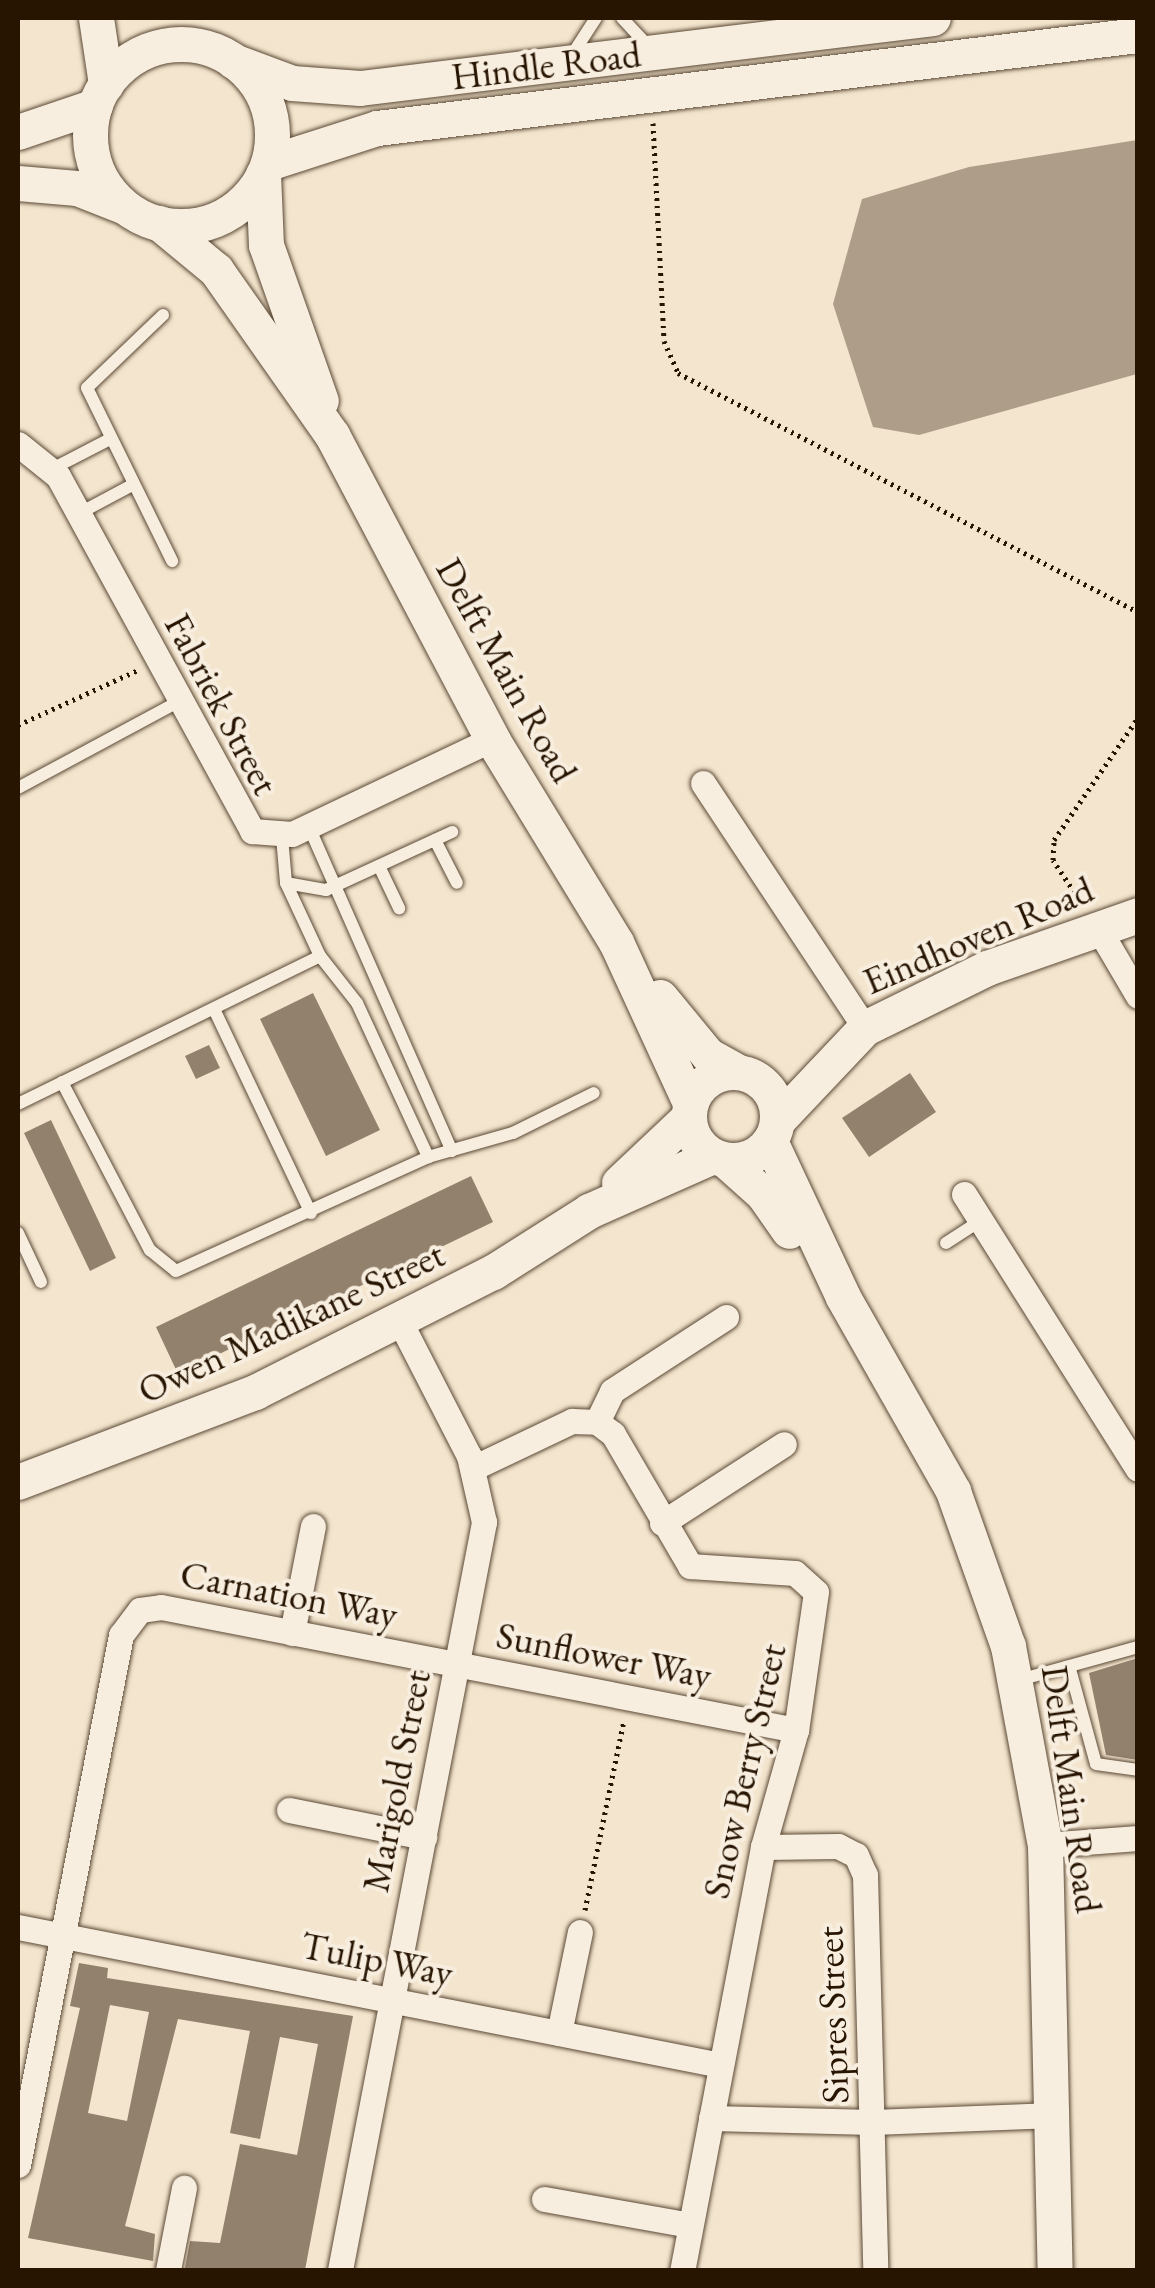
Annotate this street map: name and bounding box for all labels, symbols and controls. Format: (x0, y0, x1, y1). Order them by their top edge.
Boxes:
street label: Hindle Road (449, 31, 643, 99)
street label: Delft Main Road (427, 550, 587, 790)
street label: Fabriek Street (155, 606, 289, 802)
street label: Eindhoven Road (856, 866, 1100, 1004)
street label: Owen Madikane Street (131, 1231, 451, 1413)
street label: Carnation Way (177, 1551, 401, 1637)
street label: Sunflower Way (493, 1612, 715, 1698)
street label: Snow Berry Street (693, 1639, 795, 1903)
street label: Delft Main Road (1032, 1662, 1112, 1916)
street label: Marigold Street (352, 1666, 440, 1896)
street label: Tulip Way (297, 1922, 457, 1996)
street label: Sipres Street (806, 1925, 858, 2105)

